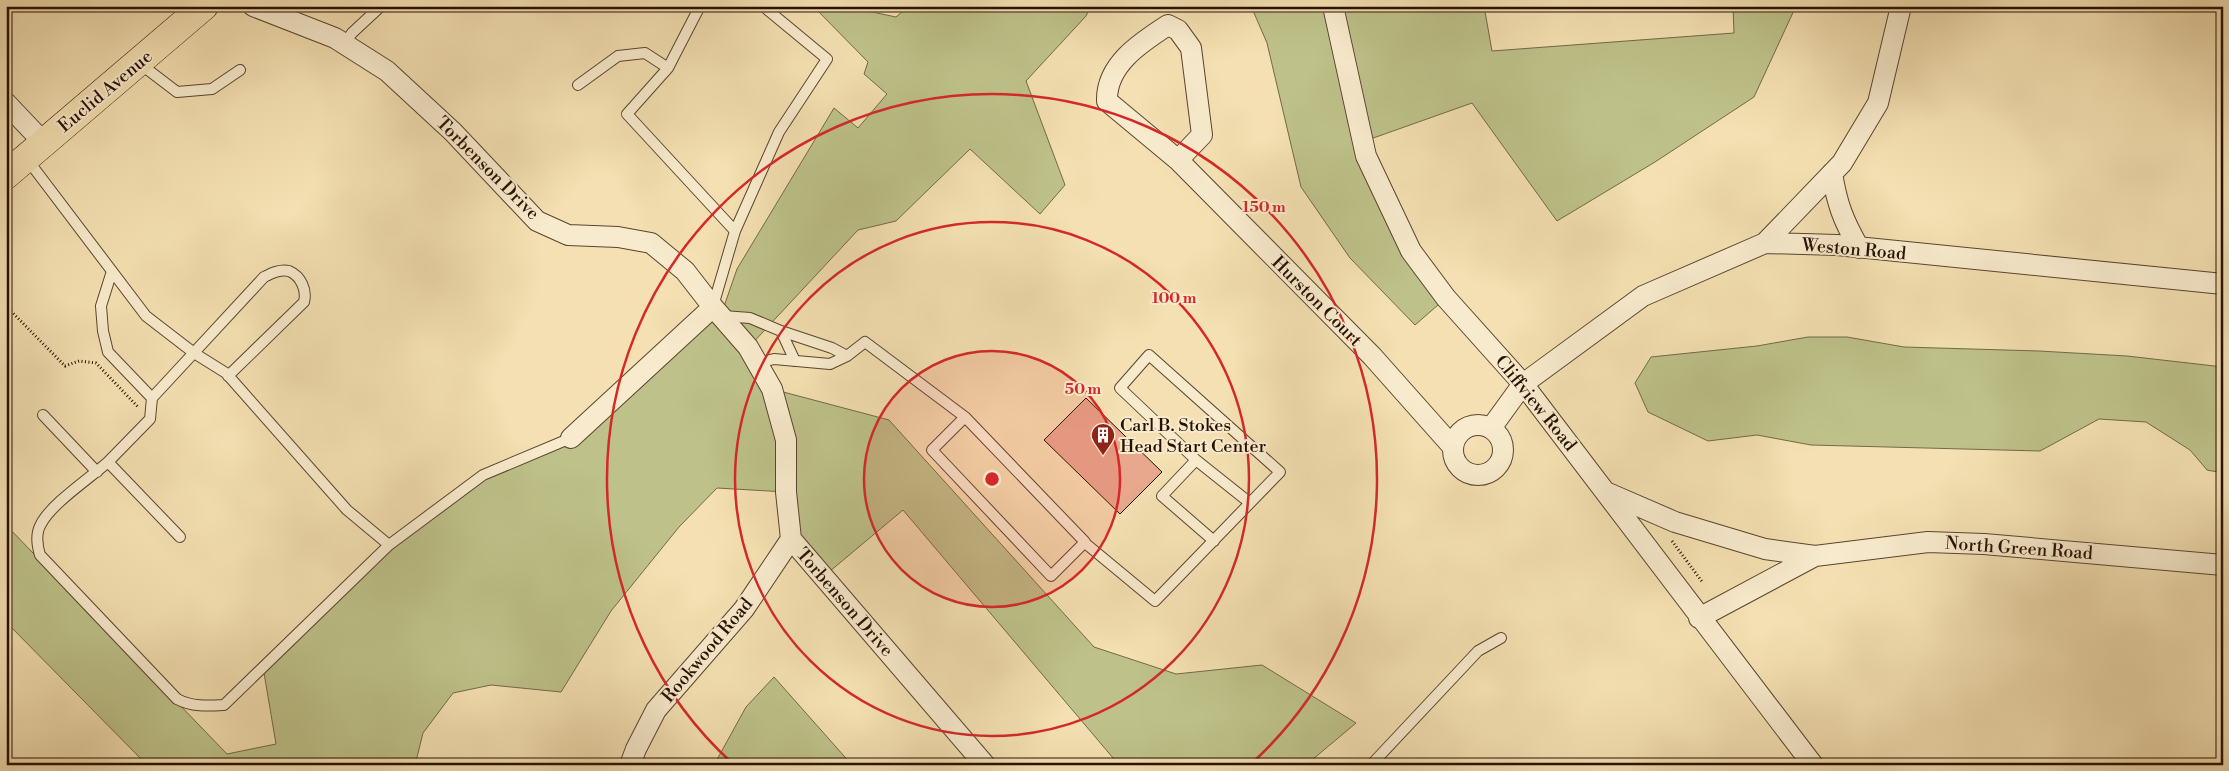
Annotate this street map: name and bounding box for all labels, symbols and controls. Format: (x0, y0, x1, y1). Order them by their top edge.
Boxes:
street label: Euclid Avenue (53, 45, 157, 138)
street label: Torbenson Drive (431, 112, 544, 225)
text: 150 m (1242, 198, 1286, 217)
street label: Weston Road (1800, 233, 1908, 266)
street label: Hurston Court (1267, 251, 1367, 352)
text: 100 m (1152, 289, 1197, 308)
street label: Cliffview Road (1490, 351, 1582, 457)
text: 50 m (1065, 380, 1101, 399)
place label: Carl B. Stokes Head Start Center (1120, 414, 1267, 458)
building icon: Carl B. Stokes Head Start Center (1090, 422, 1116, 456)
centre of rings (983, 470, 1001, 488)
street label: North Green Road (1944, 532, 2094, 565)
street label: Torbenson Drive (791, 543, 898, 662)
street label: Rookwood Road (657, 593, 758, 708)

